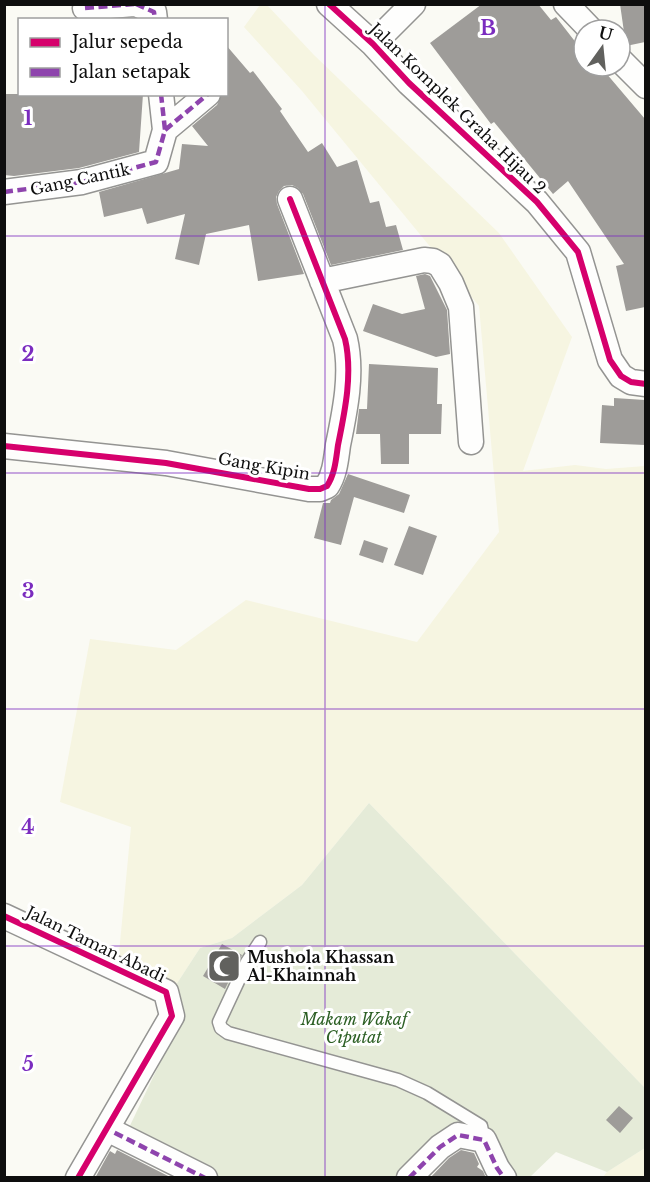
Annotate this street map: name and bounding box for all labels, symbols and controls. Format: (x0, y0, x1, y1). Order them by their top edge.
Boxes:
text: B (480, 16, 496, 40)
street label: Jalan Komplek Graha Hijau 2 (364, 17, 550, 198)
legend (18, 18, 228, 96)
north arrow (572, 18, 632, 78)
text: U (596, 22, 615, 45)
text: Jalur sepeda (70, 31, 183, 53)
text: Jalan setapak (70, 61, 190, 83)
text: 1 (24, 106, 33, 130)
street label: Gang Cantik (28, 159, 132, 199)
text: 2 (21, 342, 35, 366)
street label: Gang Kipin (216, 448, 312, 484)
text: 3 (22, 579, 34, 603)
text: 4 (21, 815, 35, 839)
street label: Jalan Taman Abadi (21, 901, 170, 987)
place label: Mushola Khassan Al-Khainnah (246, 947, 395, 985)
mosque icon: Mushola Khassan Al-Khainnah (206, 948, 242, 984)
park label: Makam Wakaf Ciputat (300, 1009, 411, 1047)
text: 5 (22, 1052, 34, 1076)

